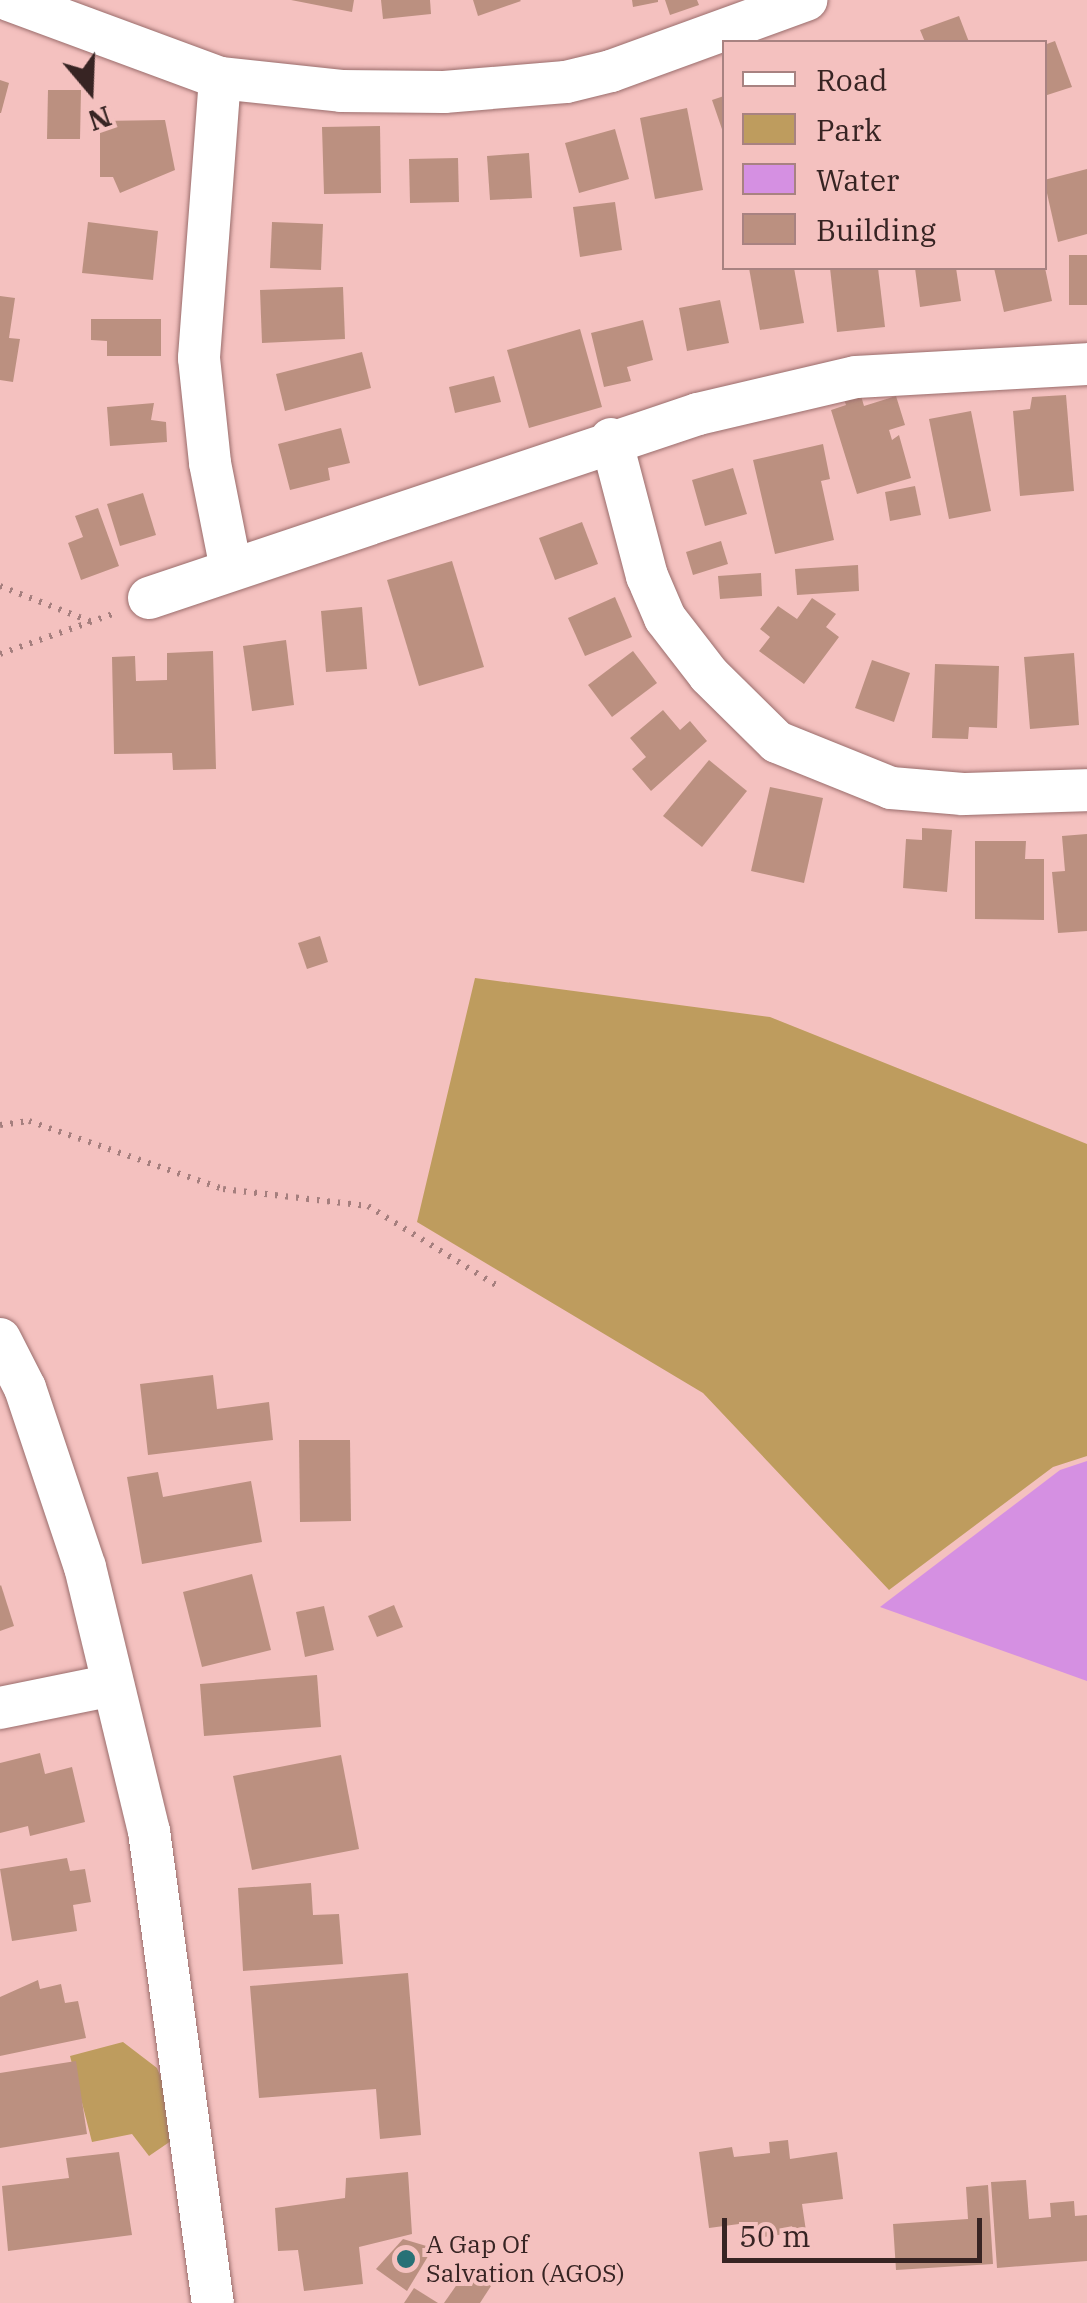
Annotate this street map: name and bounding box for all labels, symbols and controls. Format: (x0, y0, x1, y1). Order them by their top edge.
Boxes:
north arrow (40, 40, 140, 140)
legend (722, 40, 1047, 270)
text: Road (816, 60, 888, 99)
text: N (83, 98, 116, 140)
text: Park (816, 110, 882, 149)
text: Water (816, 160, 899, 199)
text: Building (816, 210, 936, 249)
scale bar (727, 2198, 987, 2260)
text: 50 m (739, 2216, 811, 2255)
place label: A Gap Of Salvation (AGOS) (426, 2230, 625, 2289)
marker: A Gap Of Salvation (AGOS) (395, 2248, 417, 2270)

